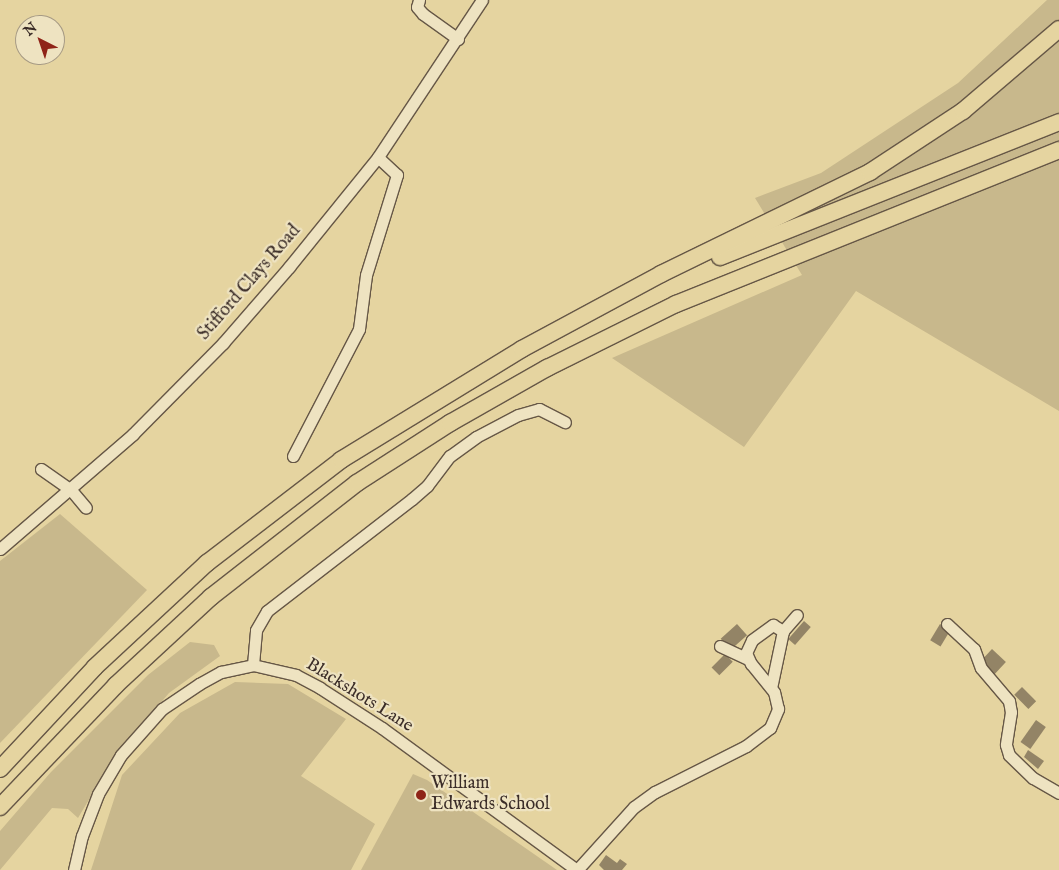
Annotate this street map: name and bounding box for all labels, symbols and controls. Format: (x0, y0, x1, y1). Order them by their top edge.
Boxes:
north arrow (15, 15, 65, 65)
text: N (20, 19, 41, 40)
street label: Stifford Clays Road (194, 221, 306, 345)
street label: Blackshots Lane (301, 654, 417, 738)
place label: William Edwards School (431, 774, 550, 816)
marker: William Edwards School (415, 789, 427, 801)

